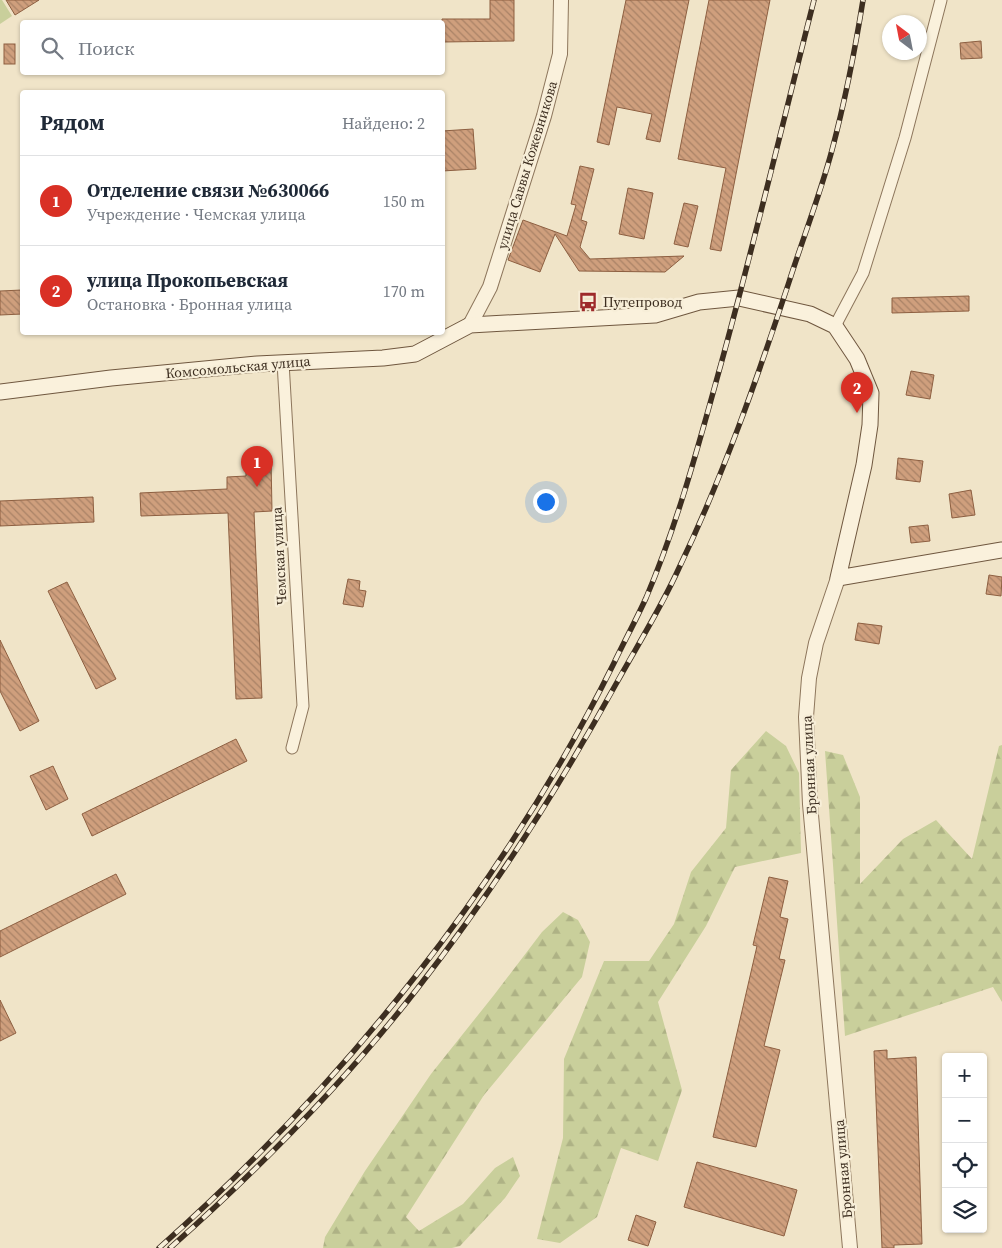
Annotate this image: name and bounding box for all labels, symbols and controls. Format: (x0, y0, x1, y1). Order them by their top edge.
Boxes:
north arrow (882, 15, 927, 60)
search box (20, 20, 445, 75)
icon: search (38, 34, 66, 62)
text: Поиск (78, 35, 135, 61)
street label: улица Саввы Кожевникова (492, 78, 562, 252)
text: Рядом (40, 108, 105, 137)
text: Найдено: 2 (342, 112, 425, 134)
text: Отделение связи №630066 (87, 177, 329, 203)
text: 1 (52, 190, 60, 212)
text: 150 m (383, 190, 425, 212)
text: Учреждение · Чемская улица (87, 203, 306, 225)
text: улица Прокопьевская (87, 267, 288, 293)
text: 2 (52, 280, 60, 302)
text: 170 m (383, 280, 425, 302)
bus stop icon: Путепровод (577, 291, 599, 313)
place label: Путепровод (603, 292, 682, 312)
text: Остановка · Бронная улица (87, 293, 292, 315)
street label: Комсомольская улица (165, 351, 312, 383)
pin: 2 (841, 372, 873, 413)
pin: 1 (241, 446, 273, 487)
your location (533, 489, 559, 515)
street label: Чемская улица (266, 505, 292, 606)
street label: Бронная улица (796, 714, 822, 815)
map controls (942, 1053, 987, 1233)
button: + (942, 1053, 987, 1098)
button: − (942, 1098, 987, 1143)
street label: Бронная улица (829, 1118, 857, 1219)
button: locate (942, 1143, 987, 1188)
button: layers (942, 1188, 987, 1233)

